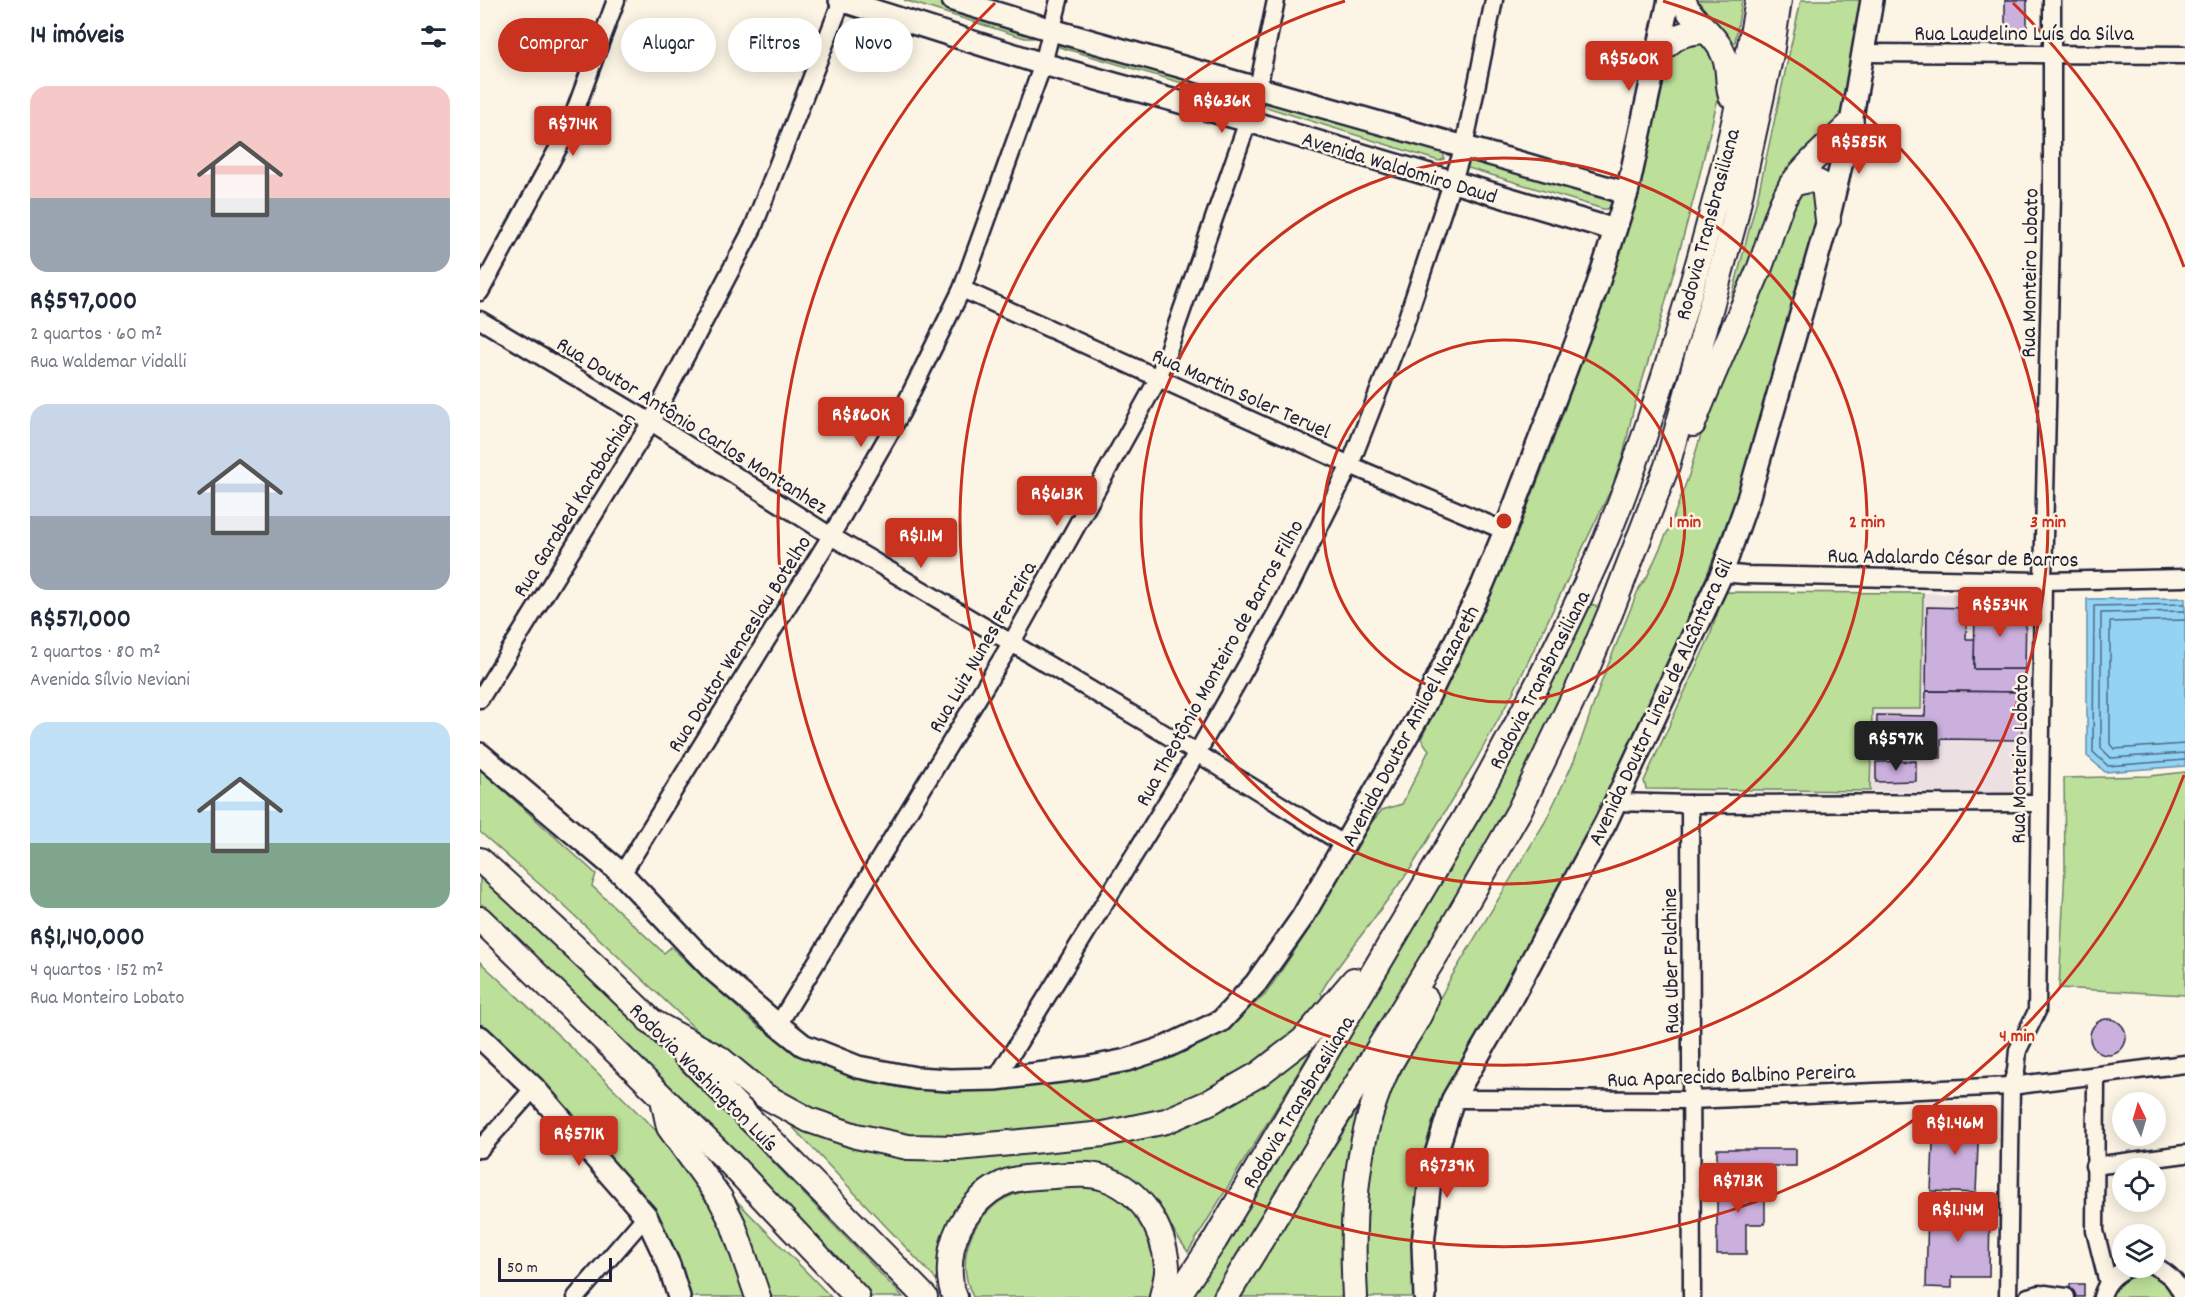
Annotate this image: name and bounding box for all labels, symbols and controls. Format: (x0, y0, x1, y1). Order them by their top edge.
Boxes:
text: 14 imóveis (30, 18, 125, 55)
chip: Comprar (498, 18, 609, 72)
chip: Alugar (621, 18, 716, 72)
chip: Filtros (728, 18, 822, 72)
chip: Novo (834, 18, 913, 72)
icon: filters (417, 20, 450, 53)
street label: Rua Laudelino Luís da Silva (1914, 20, 2134, 51)
pin: R$560K (1580, 41, 1678, 92)
text: R$560K (1599, 46, 1659, 74)
pin: R$636K (1173, 83, 1271, 134)
text: R$636K (1193, 88, 1251, 116)
pin: R$714K (524, 106, 622, 157)
text: R$714K (548, 111, 598, 139)
pin: R$585K (1810, 124, 1908, 175)
icon: home (186, 125, 294, 233)
street label: Avenida Waldomiro Daud (1298, 125, 1500, 214)
street label: Rodovia Transbrasiliana (1669, 125, 1750, 324)
text: R$585K (1831, 129, 1887, 157)
street label: Rua Monteiro Lobato (2015, 188, 2048, 358)
text: R$597,000 (30, 284, 137, 321)
text: 2 quartos · 60 m² (30, 321, 162, 349)
street label: Rua Doutor Antônio Carlos Montanhez (550, 330, 833, 524)
street label: Rua Martin Soler Teruel (1146, 342, 1335, 449)
text: Rua Waldemar Vidalli (30, 349, 186, 377)
pin: R$860K (812, 397, 910, 448)
text: R$860K (832, 402, 890, 430)
street label: Rua Garabed Karabachian (507, 408, 645, 604)
icon: home (186, 443, 294, 551)
pin: R$613K (1008, 476, 1106, 527)
text: R$613K (1031, 481, 1083, 509)
centre of rings (1494, 511, 1514, 531)
text: 1 min (1669, 511, 1701, 536)
text: 2 min (1849, 511, 1885, 536)
text: 3 min (2030, 511, 2066, 536)
street label: Rua Theotônio Monteiro de Barros Filho (1129, 515, 1313, 813)
pin: R$1.1M (872, 518, 970, 569)
text: R$1.1M (899, 523, 943, 551)
street label: Rua Doutor Wenceslau Botelho (661, 530, 821, 759)
street label: Rua Adalardo César de Barros (1827, 542, 2079, 577)
street label: Avenida Doutor Lineu de Alcântara Gil (1582, 553, 1743, 852)
street label: Rua Luiz Nunes Ferreira (922, 555, 1046, 739)
street label: Rodovia Transbrasiliana (1483, 585, 1600, 775)
pin: R$534K (1951, 587, 2049, 638)
text: R$534K (1972, 592, 2028, 620)
street label: Avenida Doutor Aniloel Nazareth (1335, 600, 1489, 853)
text: R$571,000 (30, 602, 131, 639)
text: 2 quartos · 80 m² (30, 639, 161, 667)
text: Avenida Sílvio Neviani (30, 667, 190, 695)
street label: Rua Monteiro Lobato (2005, 674, 2038, 844)
pin: R$597K (1847, 721, 1945, 772)
text: R$597K (1868, 726, 1924, 754)
icon: home (186, 761, 294, 869)
street label: Rua Uber Folchine (1656, 888, 1689, 1034)
text: R$1,140,000 (30, 920, 145, 957)
text: 4 quartos · 152 m² (30, 957, 164, 985)
text: Rua Monteiro Lobato (30, 985, 184, 1013)
street label: Rodovia Washington Luís (621, 997, 784, 1160)
street label: Rodovia Transbrasiliana (1236, 1010, 1364, 1195)
text: 4 min (1999, 1025, 2035, 1050)
street label: Rua Aparecido Balbino Pereira (1606, 1058, 1856, 1097)
north arrow (2112, 1092, 2166, 1146)
map controls (2112, 1092, 2166, 1278)
pin: R$1.46M (1900, 1105, 2010, 1156)
text: R$1.46M (1926, 1110, 1984, 1138)
pin: R$571K (530, 1116, 628, 1167)
text: R$571K (554, 1121, 604, 1149)
pin: R$739K (1398, 1148, 1496, 1199)
text: R$739K (1420, 1153, 1474, 1181)
button: locate (2112, 1158, 2166, 1212)
pin: R$713K (1689, 1163, 1787, 1214)
text: R$713K (1713, 1168, 1763, 1196)
pin: R$1.14M (1903, 1192, 2013, 1243)
text: R$1.14M (1932, 1197, 1984, 1225)
button: layers (2112, 1224, 2166, 1278)
scale bar (498, 1255, 612, 1282)
text: 50 m (507, 1257, 538, 1280)

